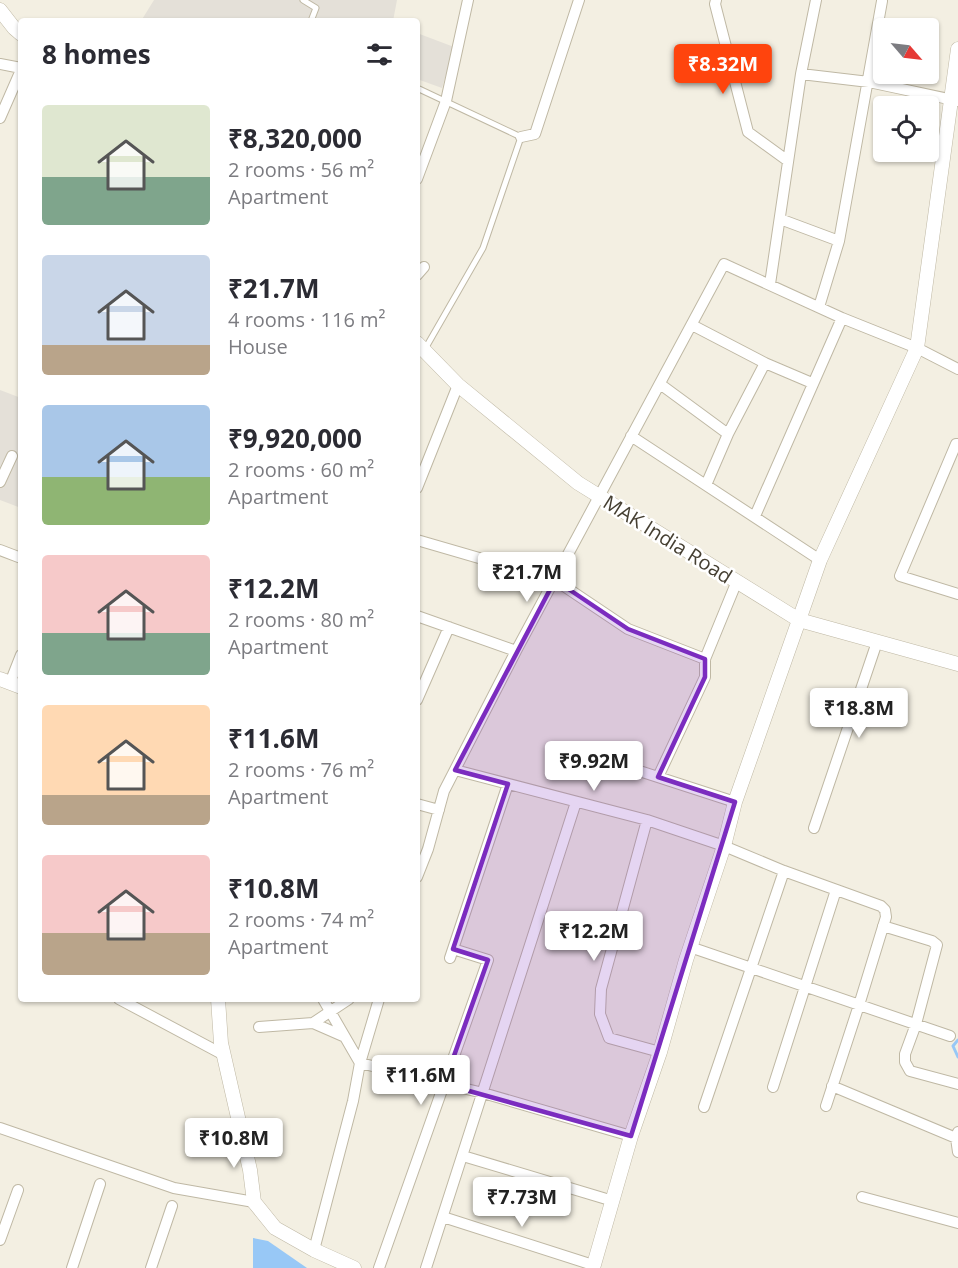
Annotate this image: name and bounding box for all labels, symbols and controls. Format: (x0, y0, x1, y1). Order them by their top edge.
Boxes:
north arrow (873, 18, 939, 84)
map controls (873, 18, 939, 162)
text: 8 homes (42, 36, 151, 72)
icon: filters (363, 38, 396, 71)
pin: ₹8.32M (674, 44, 772, 95)
text: ₹8.32M (688, 50, 758, 77)
button: locate (873, 96, 939, 162)
text: ₹8,320,000 (228, 120, 362, 156)
icon: home (90, 129, 162, 201)
text: 2 rooms · 56 m² (228, 156, 374, 183)
text: Apartment (228, 183, 328, 210)
text: ₹21.7M (228, 270, 319, 306)
icon: home (90, 279, 162, 351)
text: 4 rooms · 116 m² (228, 306, 386, 333)
text: House (228, 333, 288, 360)
text: ₹9,920,000 (228, 420, 362, 456)
icon: home (90, 429, 162, 501)
text: 2 rooms · 60 m² (228, 456, 374, 483)
text: Apartment (228, 483, 328, 510)
street label: MAK India Road (598, 489, 738, 589)
pin: ₹21.7M (478, 552, 576, 603)
text: ₹21.7M (492, 558, 562, 585)
text: ₹12.2M (228, 570, 319, 606)
icon: home (90, 579, 162, 651)
text: 2 rooms · 80 m² (228, 606, 374, 633)
text: Apartment (228, 633, 328, 660)
pin: ₹18.8M (810, 688, 908, 739)
text: ₹18.8M (824, 694, 894, 721)
text: ₹11.6M (228, 720, 319, 756)
icon: home (90, 729, 162, 801)
pin: ₹9.92M (545, 741, 643, 792)
text: ₹9.92M (559, 747, 629, 774)
text: 2 rooms · 76 m² (228, 756, 374, 783)
text: Apartment (228, 783, 328, 810)
text: ₹10.8M (228, 870, 319, 906)
icon: home (90, 879, 162, 951)
text: 2 rooms · 74 m² (228, 906, 374, 933)
pin: ₹12.2M (545, 911, 643, 962)
text: ₹12.2M (559, 917, 629, 944)
text: Apartment (228, 933, 328, 960)
pin: ₹11.6M (372, 1055, 470, 1106)
text: ₹11.6M (386, 1061, 456, 1088)
pin: ₹10.8M (185, 1118, 283, 1169)
text: ₹10.8M (199, 1124, 269, 1151)
pin: ₹7.73M (473, 1177, 571, 1228)
text: ₹7.73M (487, 1183, 557, 1210)

